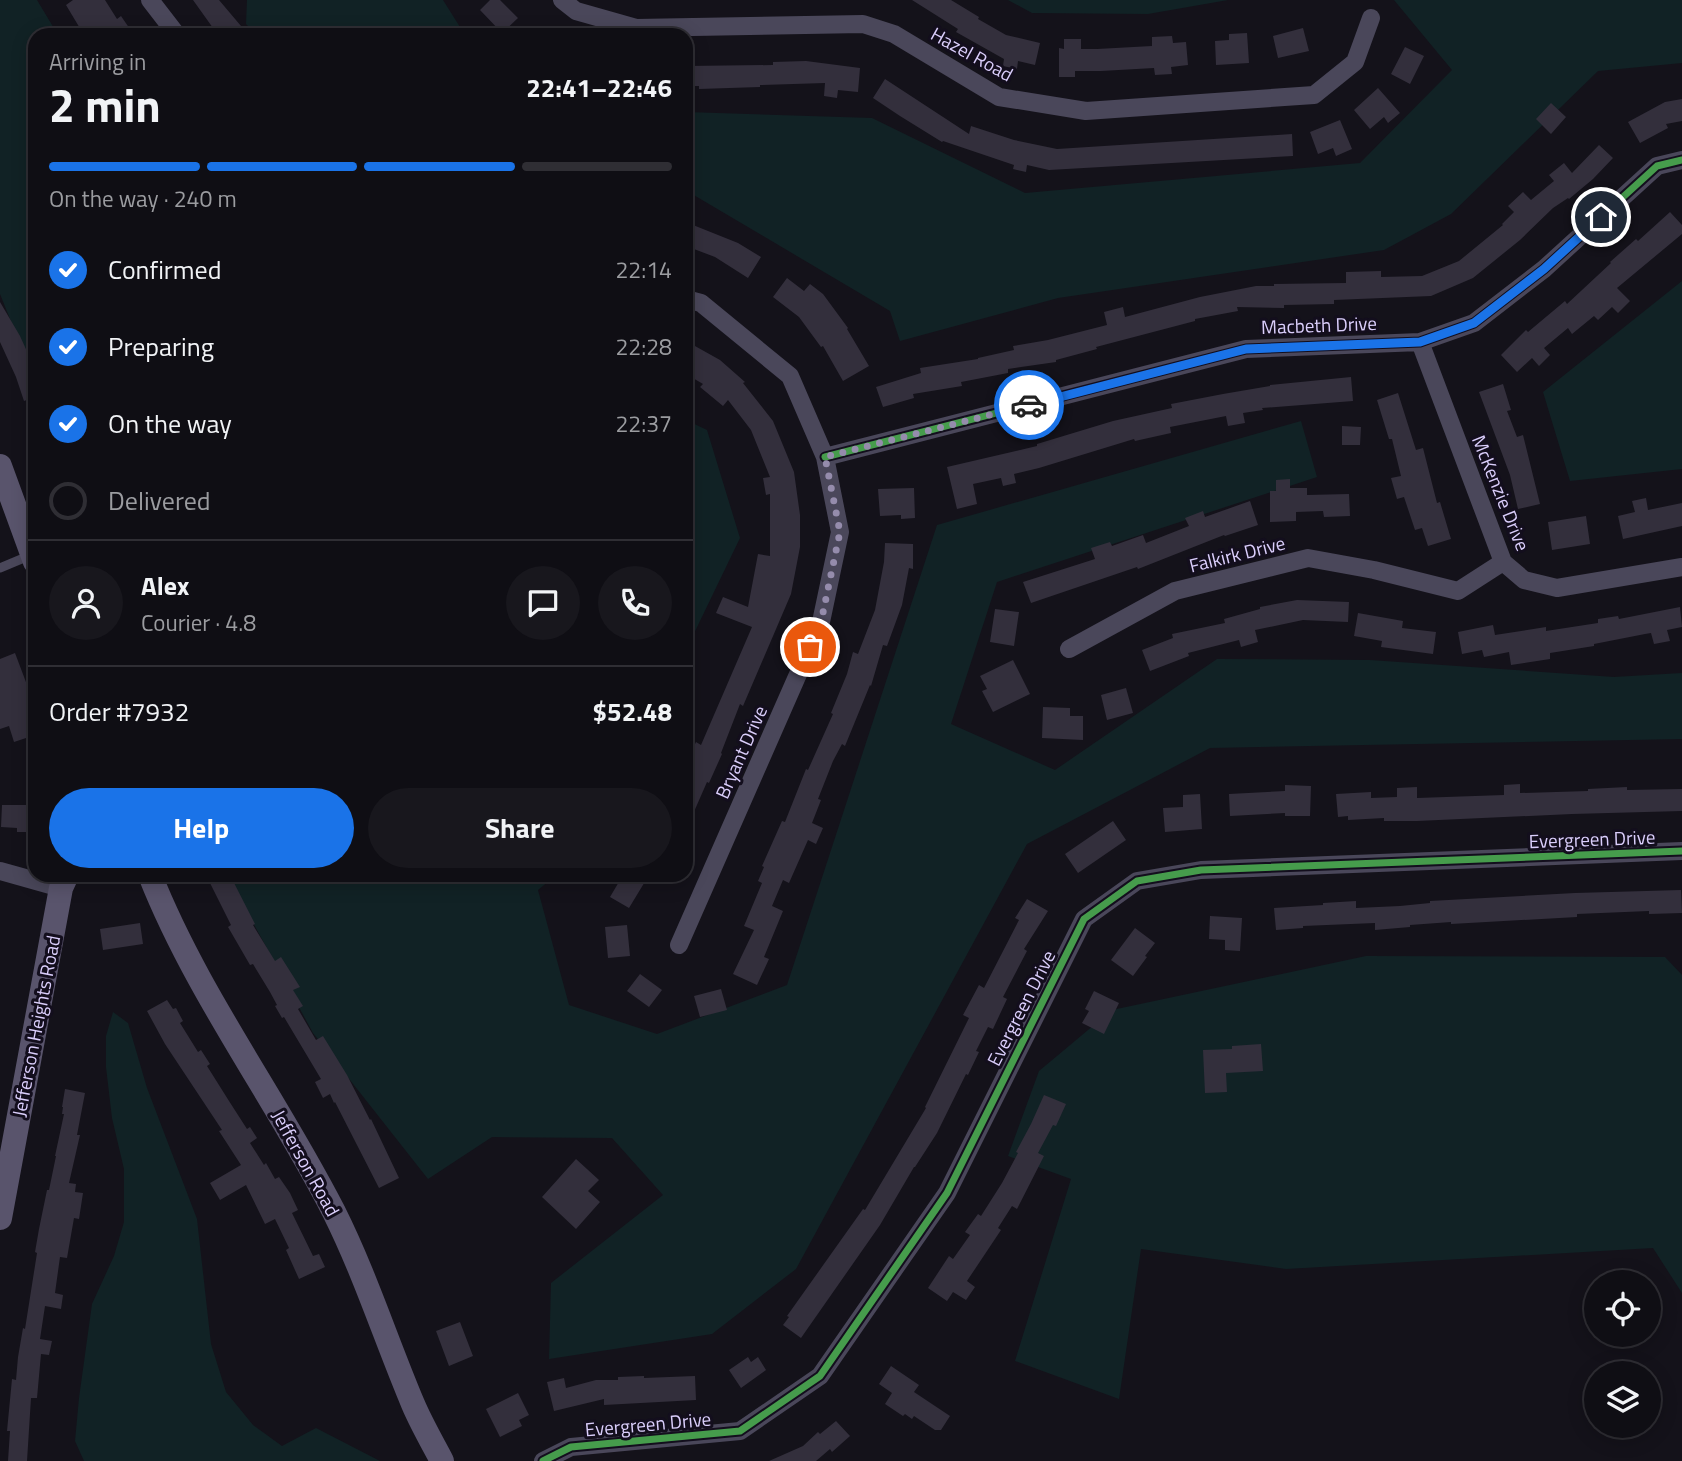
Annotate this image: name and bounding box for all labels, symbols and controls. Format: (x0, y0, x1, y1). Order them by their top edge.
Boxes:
street label: Hazel Road (926, 19, 1019, 88)
text: Arriving in (49, 44, 146, 79)
text: 22:41–22:46 (526, 68, 672, 107)
text: 2 min (49, 70, 161, 140)
text: On the way · 240 m (49, 181, 237, 216)
pin (1571, 187, 1631, 247)
icon: home (1582, 198, 1620, 236)
text: Confirmed (108, 250, 222, 289)
icon: check (49, 251, 87, 289)
text: 22:14 (615, 252, 672, 287)
street label: Macbeth Drive (1261, 308, 1377, 341)
text: Preparing (108, 327, 214, 366)
icon: check (49, 328, 87, 366)
text: 22:28 (615, 329, 672, 364)
courier (994, 370, 1064, 440)
icon: car (1010, 386, 1048, 424)
text: On the way (108, 404, 232, 443)
icon: check (49, 405, 87, 443)
text: 22:37 (615, 406, 672, 441)
street label: McKenzie Drive (1465, 431, 1538, 555)
text: Delivered (108, 481, 211, 520)
street label: Falkirk Drive (1186, 528, 1288, 579)
button: person (49, 566, 123, 640)
text: Alex (141, 566, 189, 605)
button: chat (506, 566, 580, 640)
button: phone (598, 566, 672, 640)
text: Courier · 4.8 (141, 605, 256, 640)
pin (780, 617, 840, 677)
icon: bag (791, 628, 829, 666)
text: Order #7932 (49, 692, 189, 731)
text: $52.48 (593, 692, 672, 731)
street label: Bryant Drive (707, 701, 774, 803)
button: Help (49, 788, 354, 868)
button: Share (368, 788, 672, 868)
street label: Evergreen Drive (1528, 822, 1656, 855)
street label: Jefferson Heights Road (4, 933, 67, 1119)
street label: Evergreen Drive (979, 945, 1062, 1071)
street label: Jefferson Road (265, 1104, 348, 1221)
map controls (1584, 1270, 1661, 1438)
button: locate (1584, 1270, 1661, 1347)
button: layers (1584, 1361, 1661, 1438)
street label: Evergreen Drive (584, 1404, 712, 1443)

